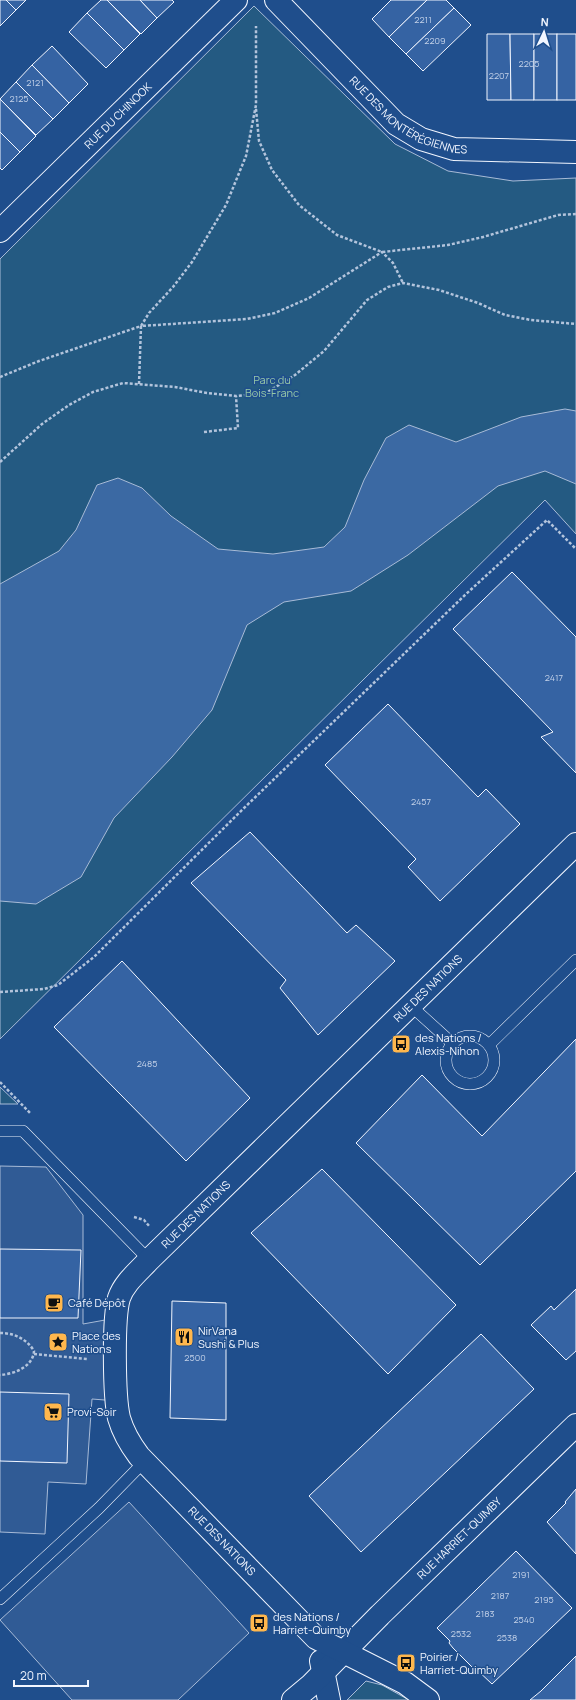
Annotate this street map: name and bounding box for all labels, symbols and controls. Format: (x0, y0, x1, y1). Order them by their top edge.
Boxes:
north arrow (524, 12, 564, 52)
house number: 2211 (414, 13, 432, 26)
text: N (540, 14, 549, 29)
house number: 2209 (424, 34, 446, 47)
house number: 2205 (519, 57, 539, 70)
house number: 2207 (489, 69, 510, 82)
street label: RUE DES MONTÉRÉGIENNES (347, 73, 467, 156)
house number: 2121 (26, 76, 44, 89)
street label: RUE DU CHINOOK (81, 79, 155, 152)
house number: 2125 (10, 92, 28, 105)
park label: Parc du Bois-Franc (245, 372, 299, 400)
house number: 2417 (545, 671, 564, 684)
house number: 2457 (411, 795, 431, 808)
street label: RUE DES NATIONS (390, 951, 465, 1025)
place label: des Nations / Alexis-Nihon (415, 1030, 482, 1058)
bus stop icon: des Nations / Alexis-Nihon (390, 1033, 412, 1055)
house number: 2485 (137, 1057, 157, 1070)
street label: RUE DES NATIONS (158, 1177, 233, 1251)
cafe icon: Café Dépôt (43, 1292, 65, 1314)
place label: Café Dépôt (68, 1295, 126, 1310)
place label: NirVana Sushi & Plus (198, 1323, 260, 1351)
restaurant icon: NirVana Sushi & Plus (173, 1326, 195, 1348)
place label: Place des Nations (72, 1328, 121, 1356)
place icon: Place des Nations (47, 1331, 69, 1353)
house number: 2500 (184, 1351, 206, 1364)
supermarket icon: Provi-Soir (42, 1401, 64, 1423)
place label: Provi-Soir (67, 1404, 116, 1419)
street label: RUE HARRIET-QUIMBY (414, 1493, 505, 1582)
street label: RUE DES NATIONS (185, 1503, 259, 1579)
house number: 2191 (512, 1568, 530, 1581)
house number: 2187 (491, 1589, 510, 1602)
house number: 2195 (534, 1593, 554, 1606)
house number: 2183 (476, 1607, 494, 1620)
place label: des Nations / Harriet-Quimby (273, 1609, 351, 1637)
bus stop icon: des Nations / Harriet-Quimby (248, 1612, 270, 1634)
house number: 2540 (513, 1613, 535, 1626)
house number: 2532 (451, 1627, 471, 1640)
house number: 2538 (497, 1631, 517, 1644)
place label: Poirier / Harriet-Quimby (420, 1649, 498, 1677)
bus stop icon: Poirier / Harriet-Quimby (395, 1652, 417, 1674)
scale bar (14, 1662, 88, 1688)
text: 20 m (20, 1667, 47, 1684)

